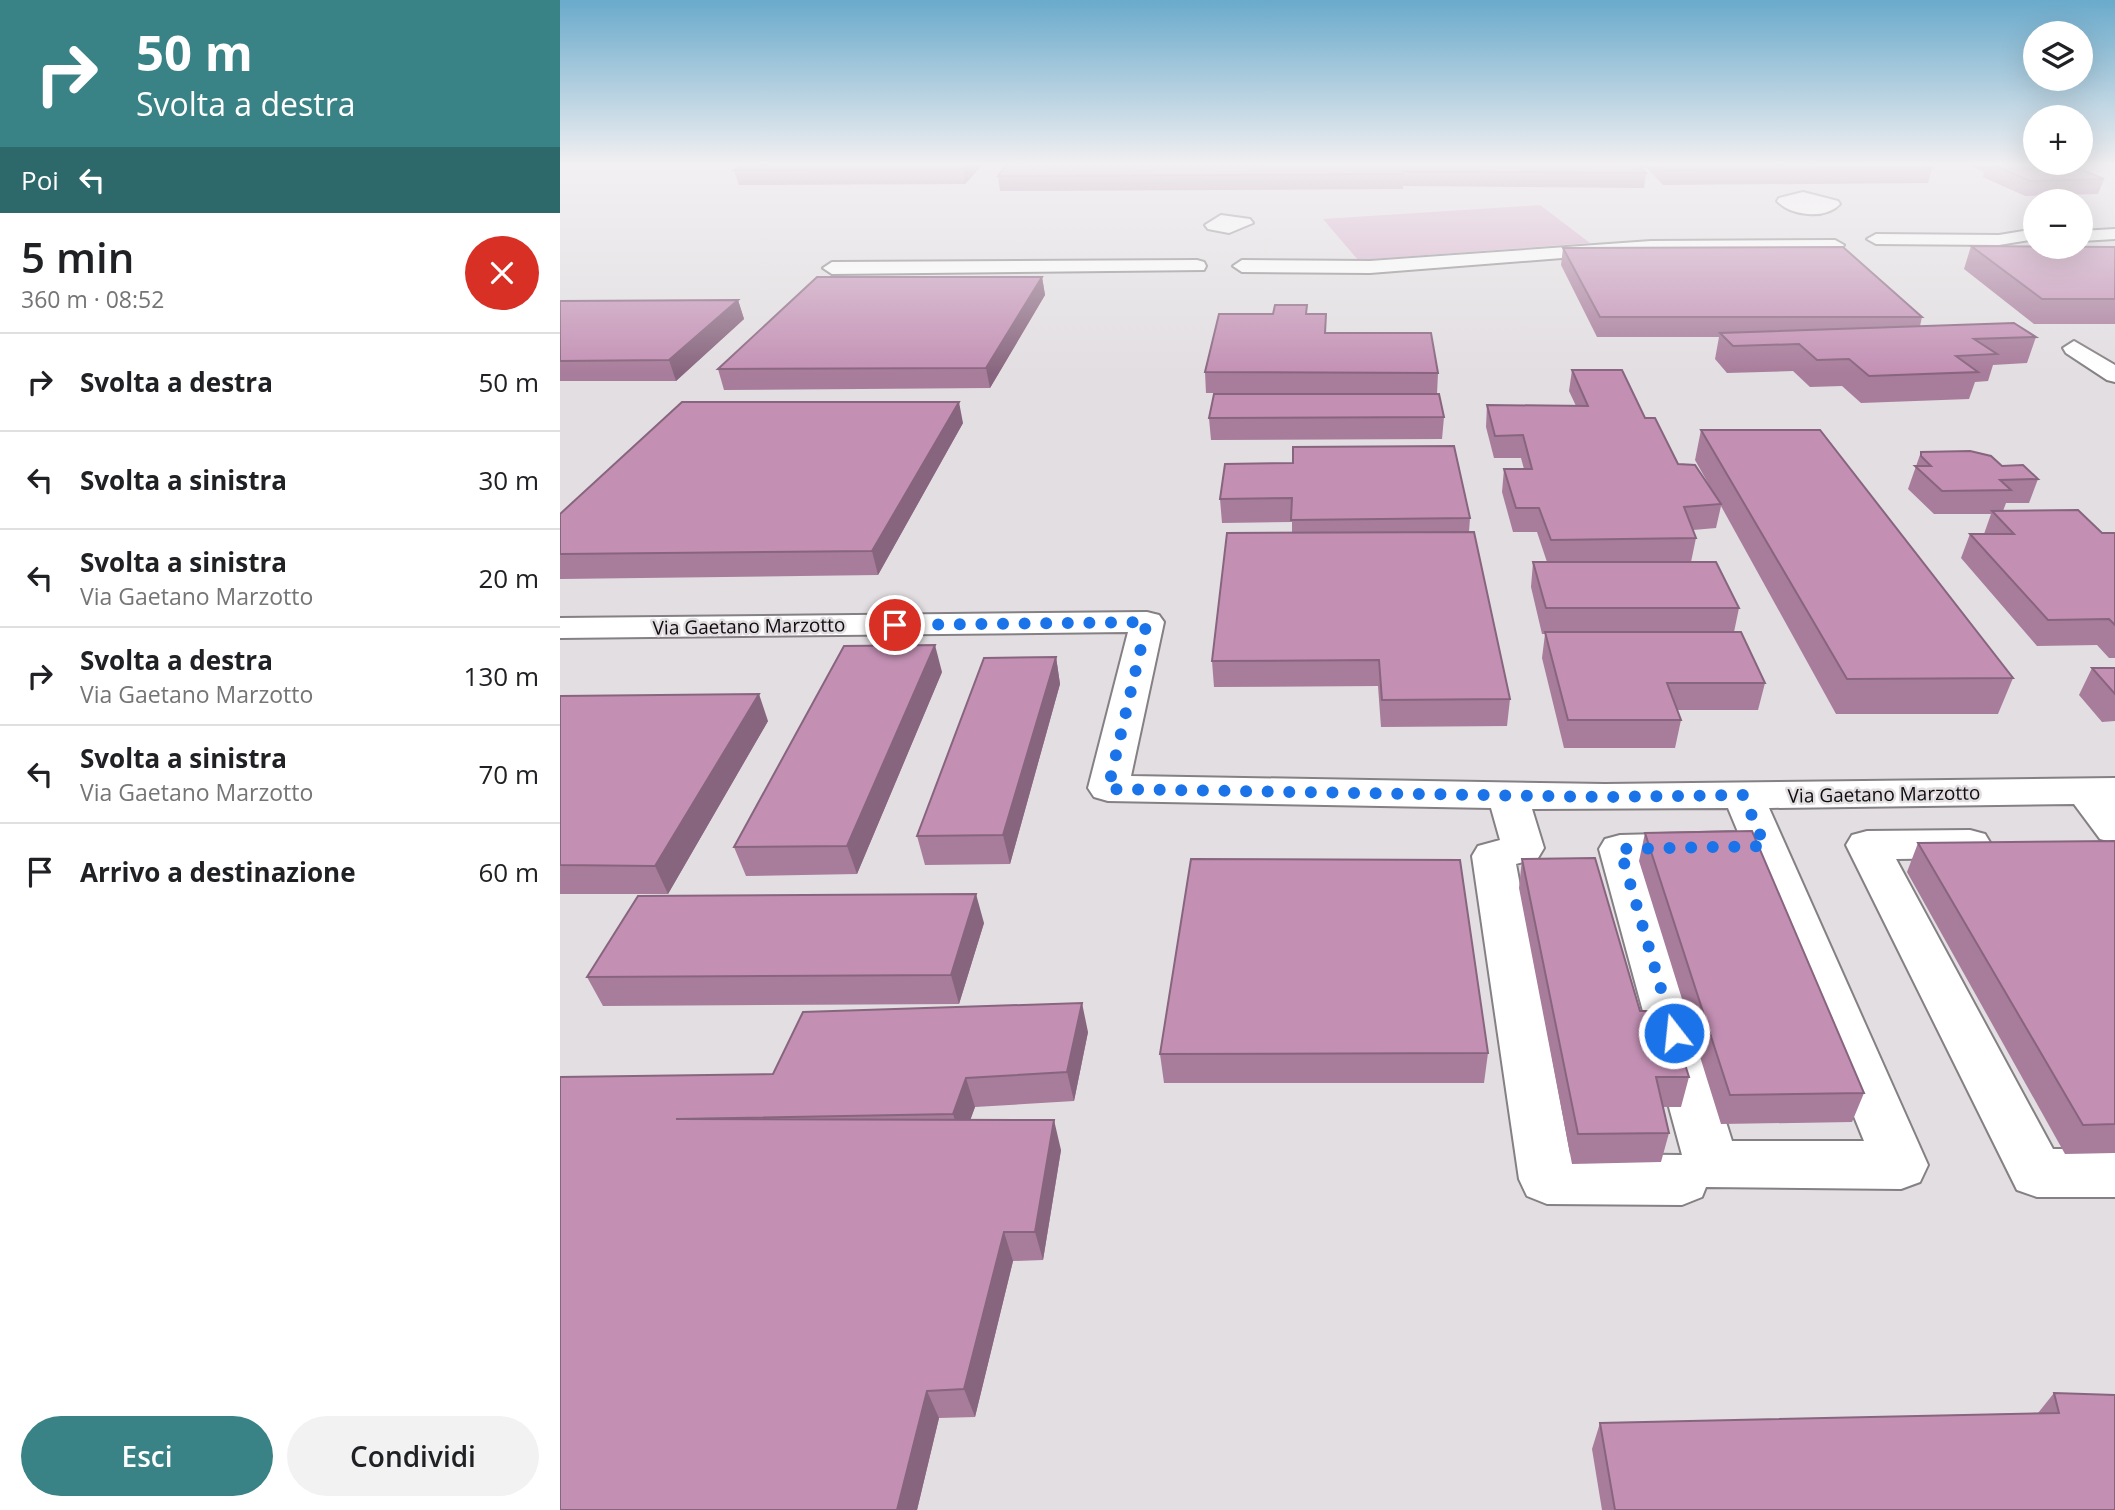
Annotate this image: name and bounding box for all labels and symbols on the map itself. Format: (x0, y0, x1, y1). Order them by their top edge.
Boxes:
pin (865, 595, 925, 655)
street label: Via Gaetano Marzotto (652, 611, 846, 641)
street label: Via Gaetano Marzotto (1787, 779, 1981, 809)
position arrow (1637, 996, 1711, 1070)

